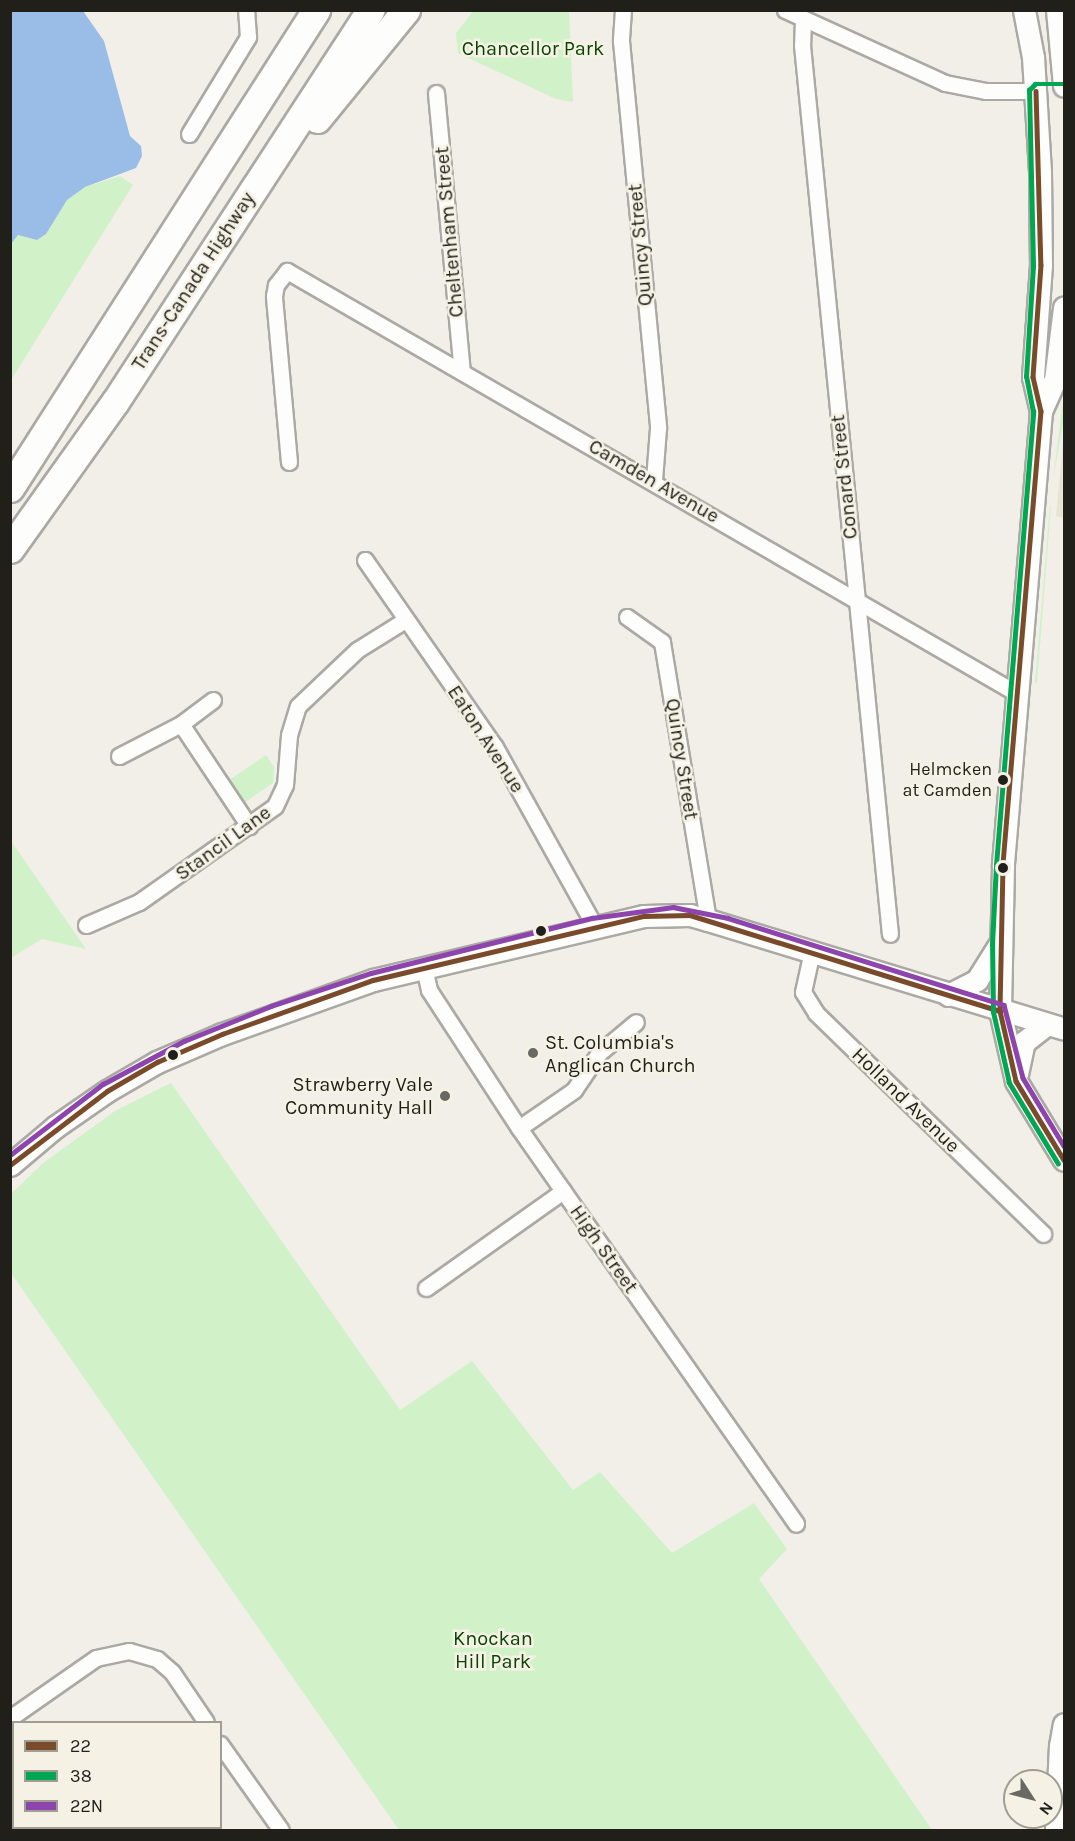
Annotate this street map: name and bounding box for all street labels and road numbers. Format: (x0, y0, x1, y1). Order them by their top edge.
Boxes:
street label: Cheltenham Street (430, 146, 468, 318)
street label: Quincy Street (623, 183, 657, 307)
street label: Trans-Canada Highway (126, 187, 260, 375)
street label: Conard Street (826, 414, 862, 540)
street label: Camden Avenue (584, 434, 724, 528)
street label: Eaton Avenue (442, 681, 530, 797)
street label: Quincy Street (661, 697, 703, 821)
street label: Stancil Lane (171, 800, 275, 886)
street label: Holland Avenue (847, 1042, 965, 1158)
street label: High Street (565, 1200, 643, 1298)

